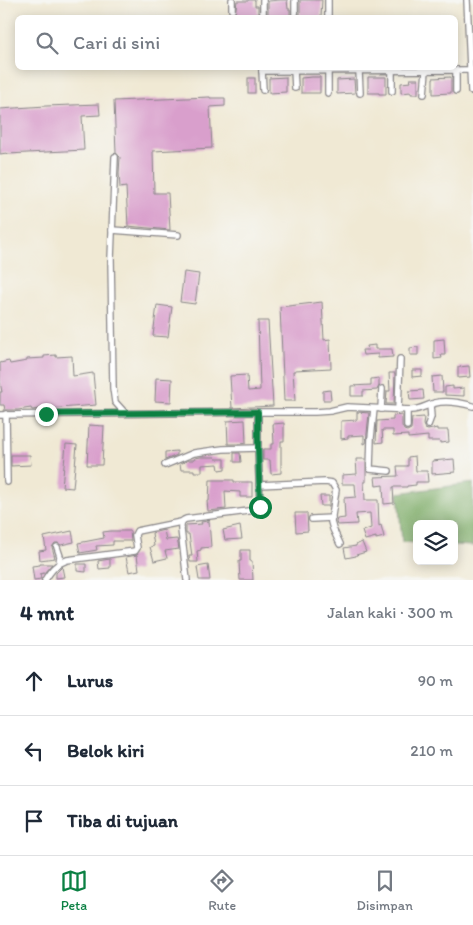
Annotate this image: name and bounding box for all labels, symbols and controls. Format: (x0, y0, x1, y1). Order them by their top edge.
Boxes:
search box (15, 15, 458, 70)
icon: search (33, 29, 61, 57)
text: Cari di sini (73, 31, 160, 54)
route end (35, 403, 58, 426)
route start (249, 496, 272, 519)
map controls (413, 520, 458, 565)
button: layers (413, 520, 458, 565)
text: 4 mnt (20, 600, 74, 625)
text: Jalan kaki · 300 m (327, 603, 453, 622)
icon: ahead (20, 667, 48, 695)
text: Lurus (67, 669, 113, 692)
text: 90 m (418, 671, 453, 690)
icon: left (20, 737, 48, 765)
text: Belok kiri (67, 739, 144, 762)
text: 210 m (410, 741, 453, 760)
icon: arrive (20, 807, 48, 835)
text: Tiba di tujuan (67, 809, 178, 832)
tab: Peta (60, 867, 88, 914)
tab: Rute (208, 867, 236, 914)
tab: Disimpan (356, 867, 413, 914)

